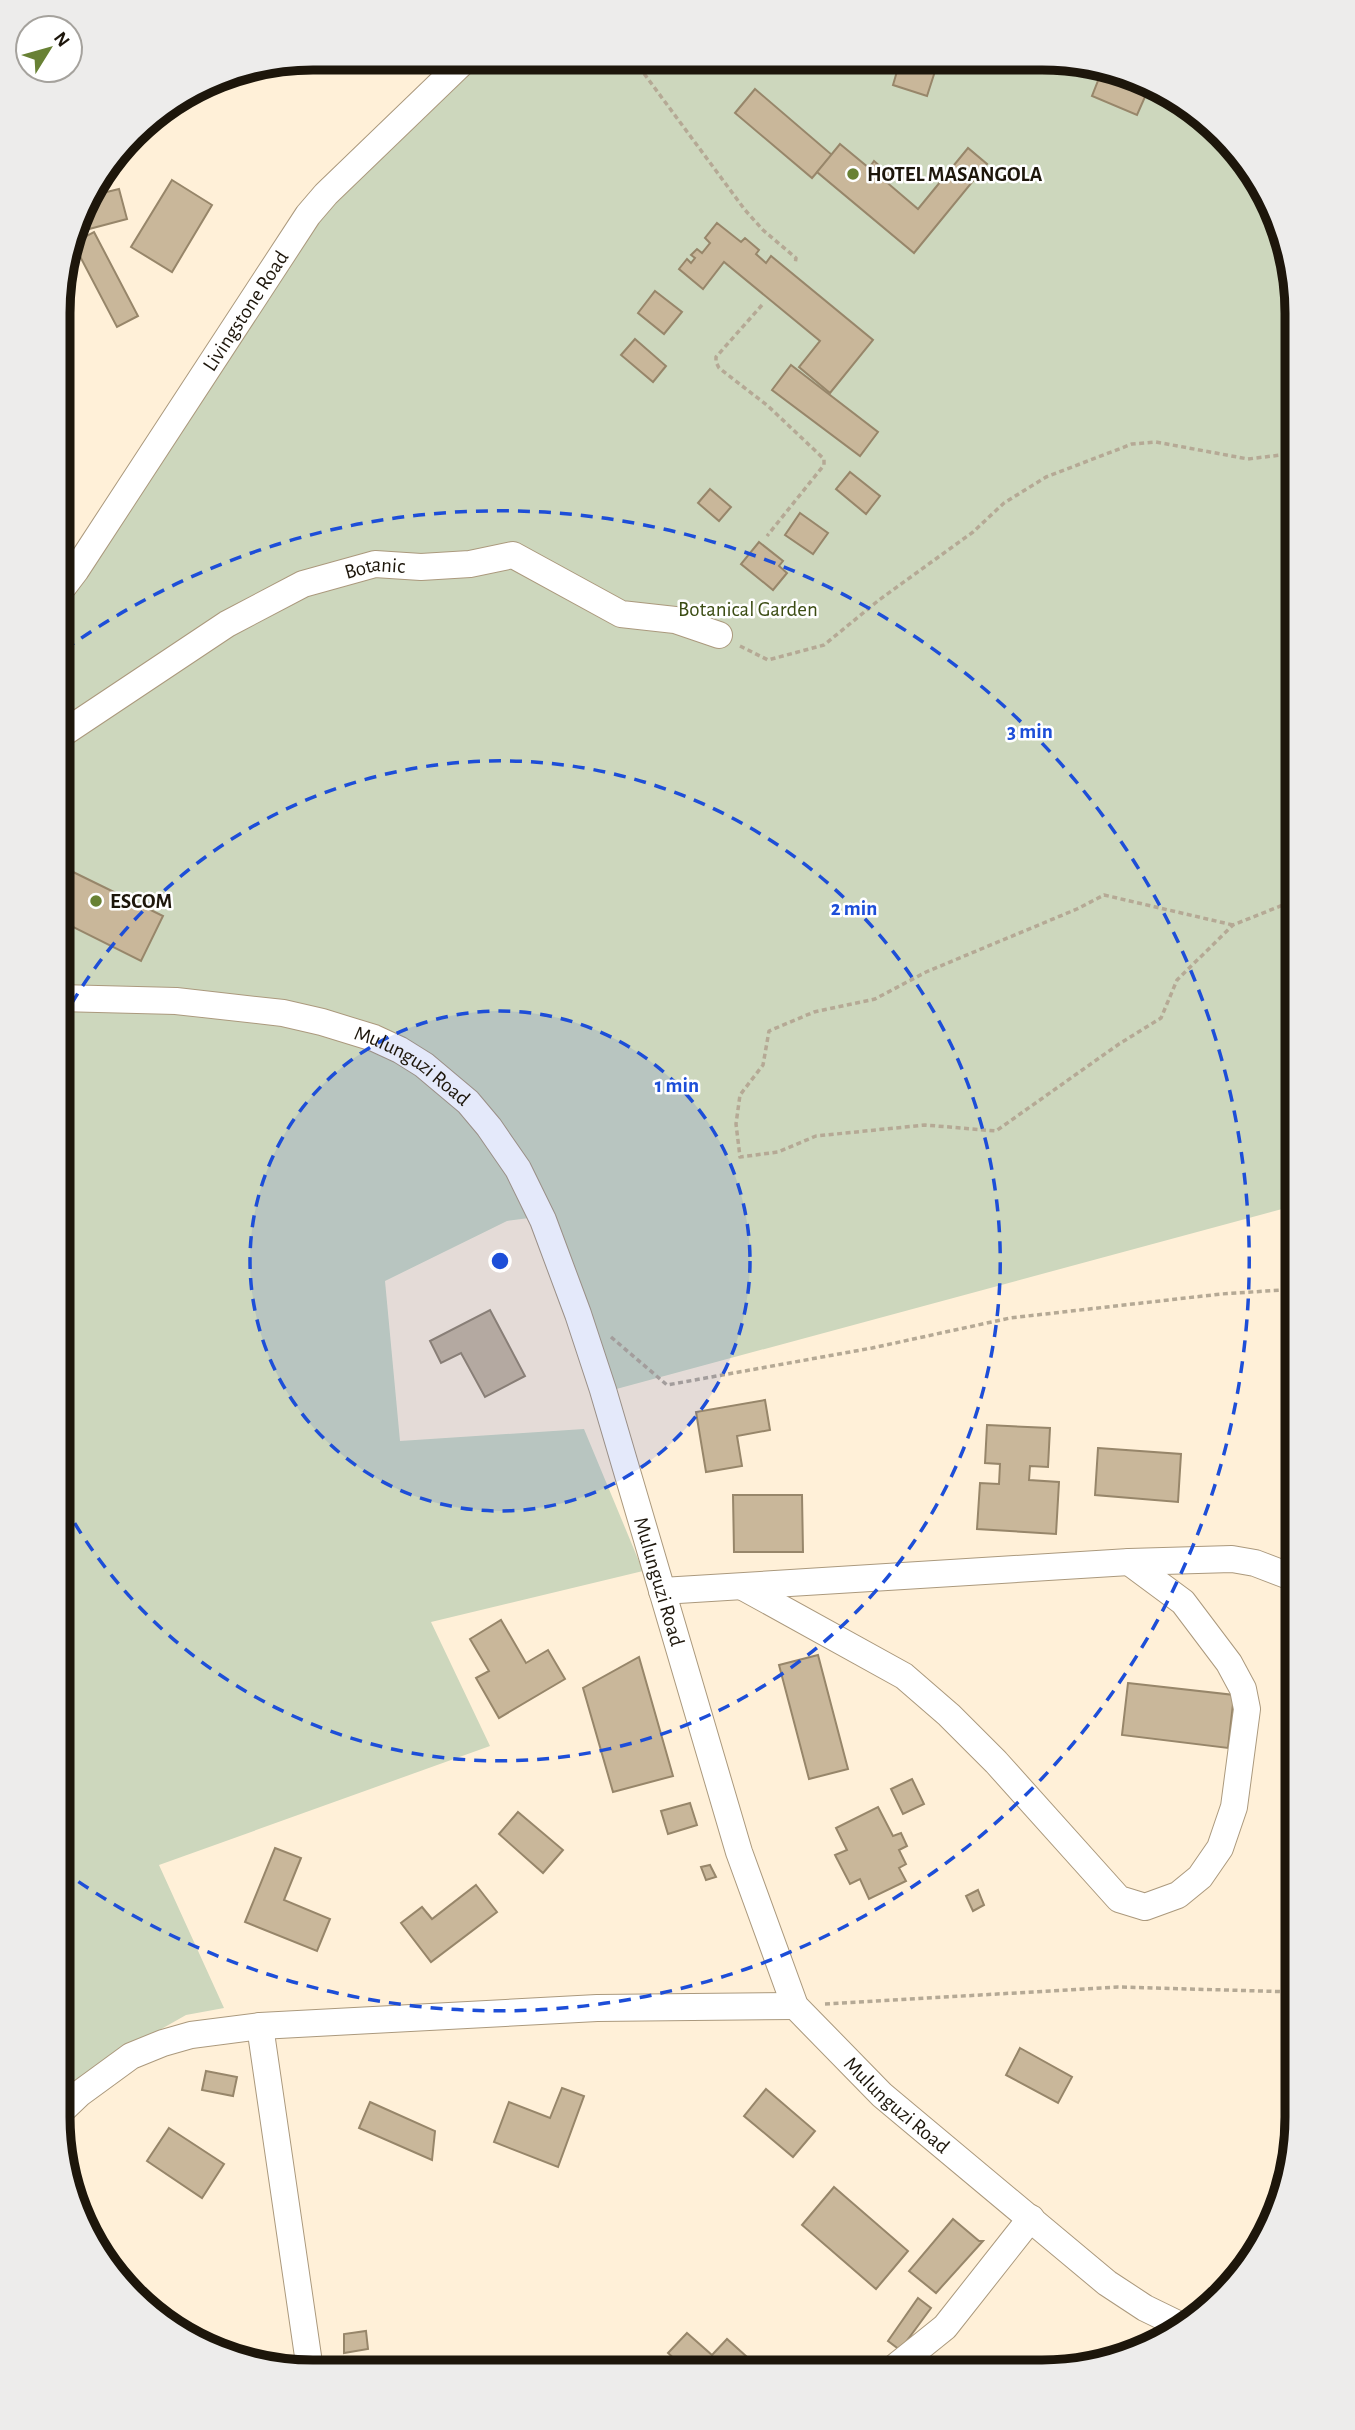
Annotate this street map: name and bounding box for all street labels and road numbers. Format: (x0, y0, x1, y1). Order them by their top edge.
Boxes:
street label: Livingstone Road (199, 247, 292, 375)
street label: Botanic (342, 553, 406, 583)
street label: Mulunguzi Road (352, 1022, 474, 1110)
street label: Mulunguzi Road (630, 1515, 688, 1649)
street label: Mulunguzi Road (840, 2053, 954, 2157)

